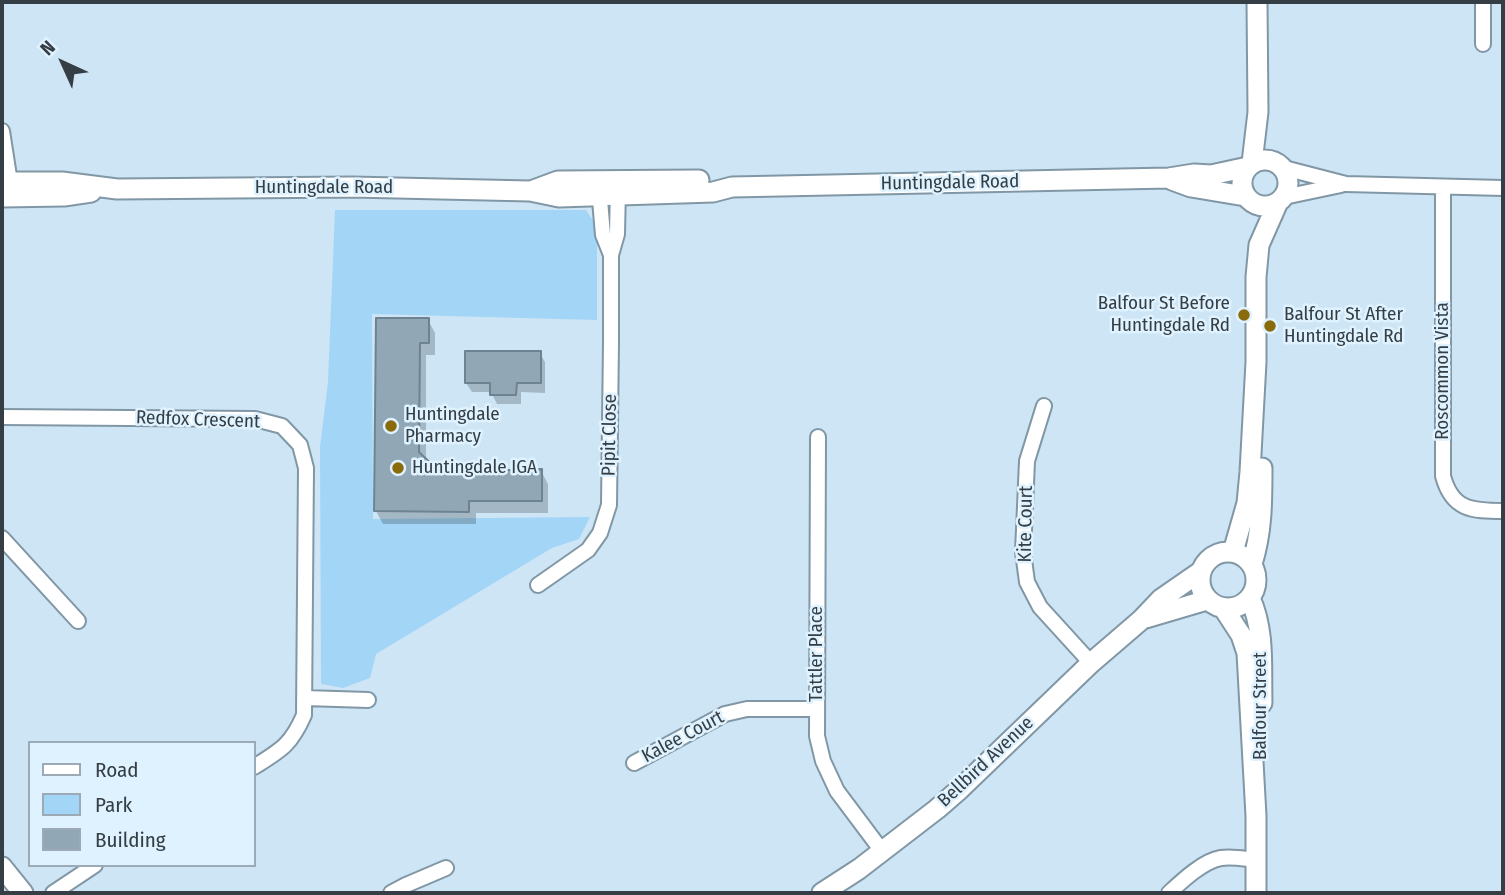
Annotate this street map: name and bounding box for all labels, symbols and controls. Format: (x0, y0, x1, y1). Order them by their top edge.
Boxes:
north arrow (28, 28, 98, 98)
text: N (36, 36, 60, 60)
street label: Huntingdale Road (881, 170, 1019, 196)
street label: Huntingdale Road (255, 177, 393, 199)
place label: Balfour St Before Huntingdale Rd (1098, 293, 1230, 337)
street label: Roscommon Vista (1432, 302, 1454, 440)
place label: Balfour St After Huntingdale Rd (1284, 304, 1403, 348)
marker: Balfour St Before Huntingdale Rd (1236, 307, 1252, 323)
marker: Balfour St After Huntingdale Rd (1262, 318, 1278, 334)
street label: Pipit Close (598, 394, 622, 476)
place label: Huntingdale Pharmacy (405, 404, 500, 448)
street label: Redfox Crescent (136, 406, 260, 434)
marker: Huntingdale Pharmacy (383, 418, 399, 434)
place label: Huntingdale IGA (412, 457, 537, 479)
marker: Huntingdale IGA (390, 460, 406, 476)
street label: Kite Court (1014, 485, 1038, 563)
street label: Tattler Place (806, 606, 828, 702)
street label: Balfour Street (1250, 652, 1272, 760)
street label: Kalee Court (638, 706, 728, 768)
street label: Bellbird Avenue (933, 712, 1039, 812)
legend (28, 741, 256, 867)
text: Road (95, 757, 139, 783)
text: Park (95, 792, 132, 818)
text: Building (95, 827, 166, 853)

